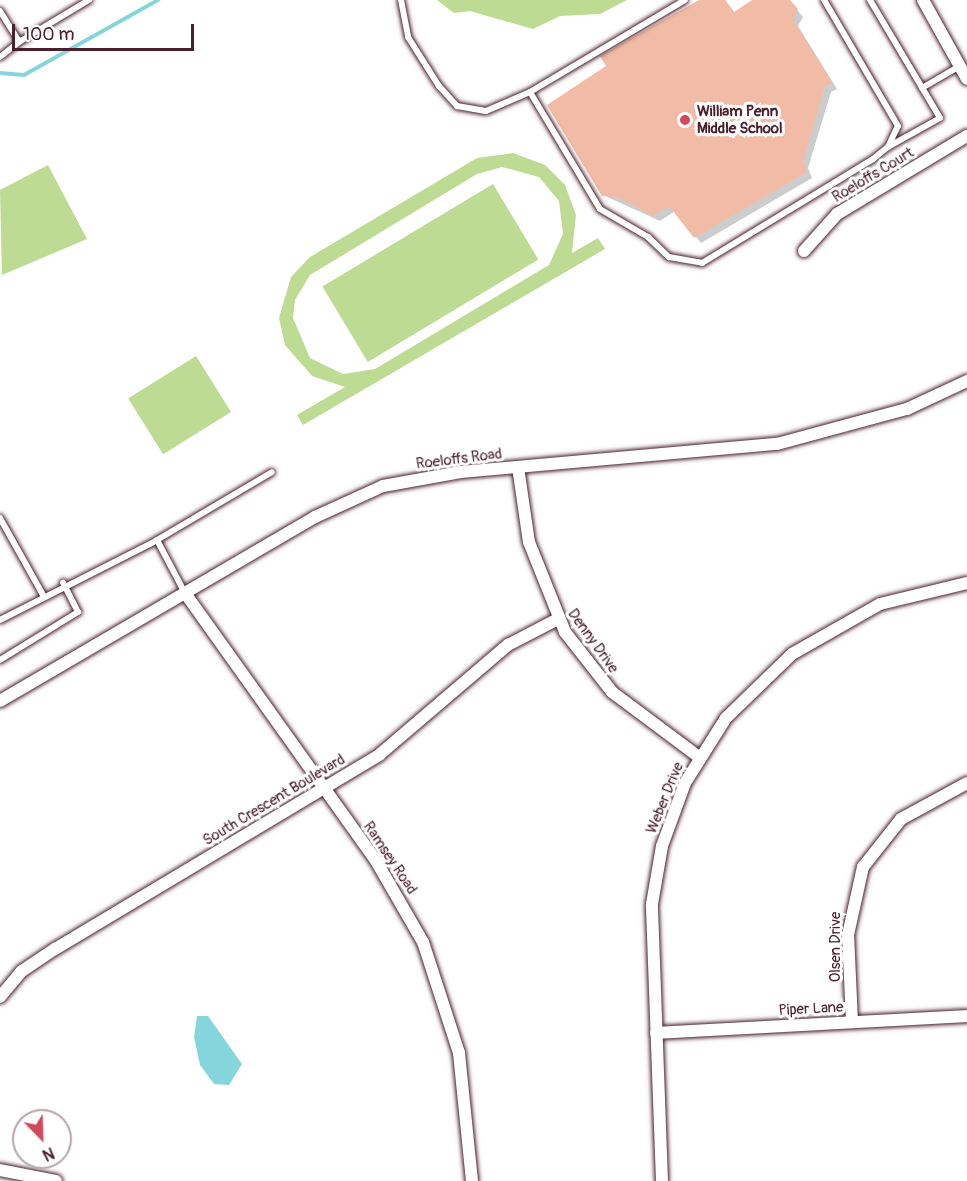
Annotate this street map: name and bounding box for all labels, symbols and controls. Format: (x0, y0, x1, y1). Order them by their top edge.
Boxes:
scale bar (15, 12, 196, 50)
text: 100 m (23, 23, 75, 46)
place label: William Penn Middle School (697, 102, 782, 137)
marker: William Penn Middle School (678, 113, 692, 127)
street label: Roeloffs Court (829, 144, 917, 206)
street label: Roeloffs Road (415, 445, 503, 473)
street label: Denny Drive (564, 605, 622, 677)
street label: South Crescent Boulevard (200, 750, 348, 850)
street label: Weber Drive (642, 760, 688, 836)
street label: Ramsey Road (359, 818, 421, 898)
street label: Olsen Drive (827, 912, 845, 982)
street label: Piper Lane (778, 998, 844, 1020)
north arrow (12, 1109, 72, 1169)
text: N (39, 1142, 57, 1165)

